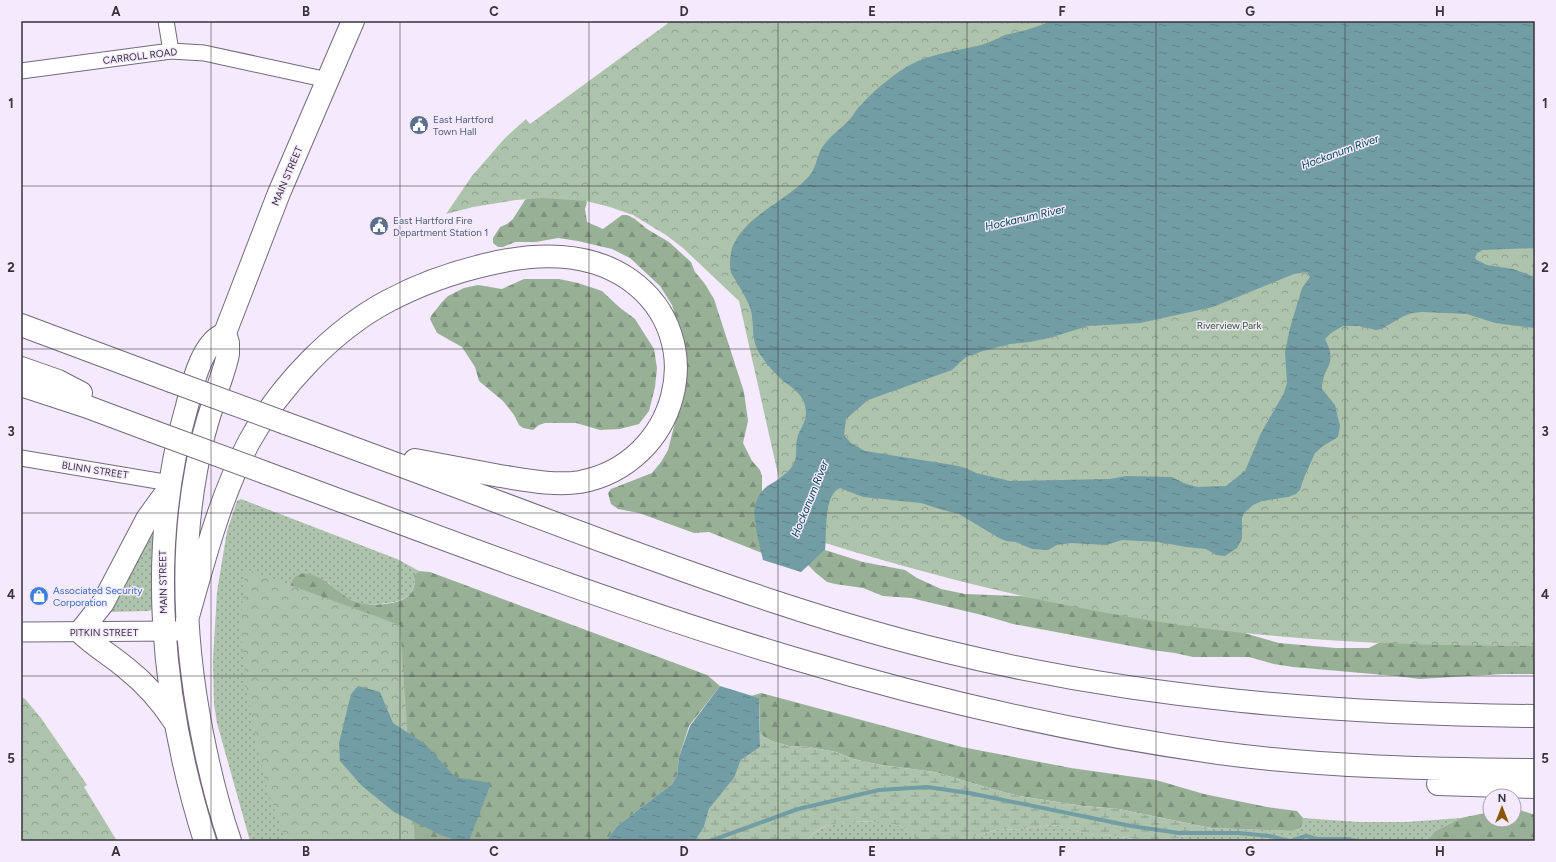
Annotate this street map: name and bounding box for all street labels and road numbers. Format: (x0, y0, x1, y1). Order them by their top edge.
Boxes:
street label: CARROLL ROAD (102, 45, 178, 67)
street label: MAIN STREET (269, 144, 306, 208)
street label: BLINN STREET (61, 458, 130, 482)
street label: MAIN STREET (156, 550, 170, 614)
street label: PITKIN STREET (70, 626, 139, 639)

